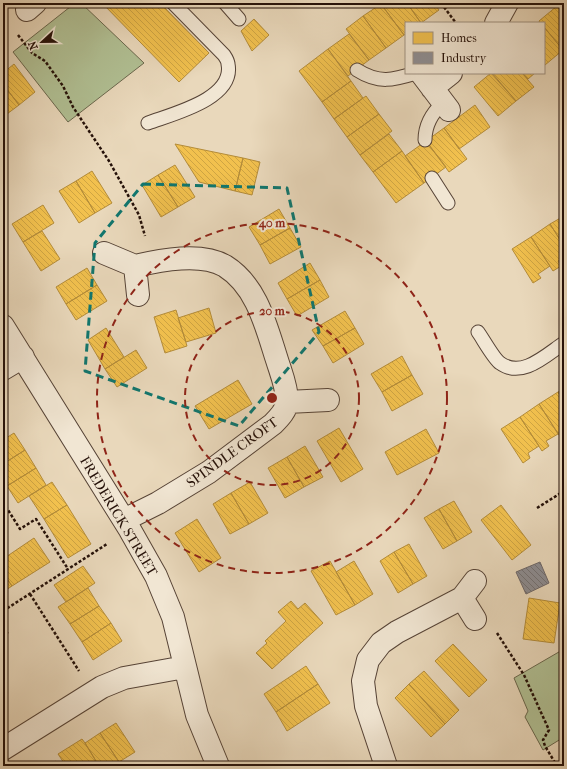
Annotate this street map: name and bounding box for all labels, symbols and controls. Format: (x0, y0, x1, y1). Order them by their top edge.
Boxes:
north arrow (22, 22, 62, 62)
legend (405, 22, 545, 74)
text: Homes (441, 31, 477, 45)
text: N (25, 39, 41, 52)
text: Industry (441, 51, 487, 65)
text: 40 m (258, 216, 286, 231)
text: 20 m (259, 304, 286, 318)
centre of rings (265, 391, 279, 405)
street label: SPINDLE CROFT (183, 413, 282, 491)
street label: FREDERICK STREET (76, 453, 161, 580)

